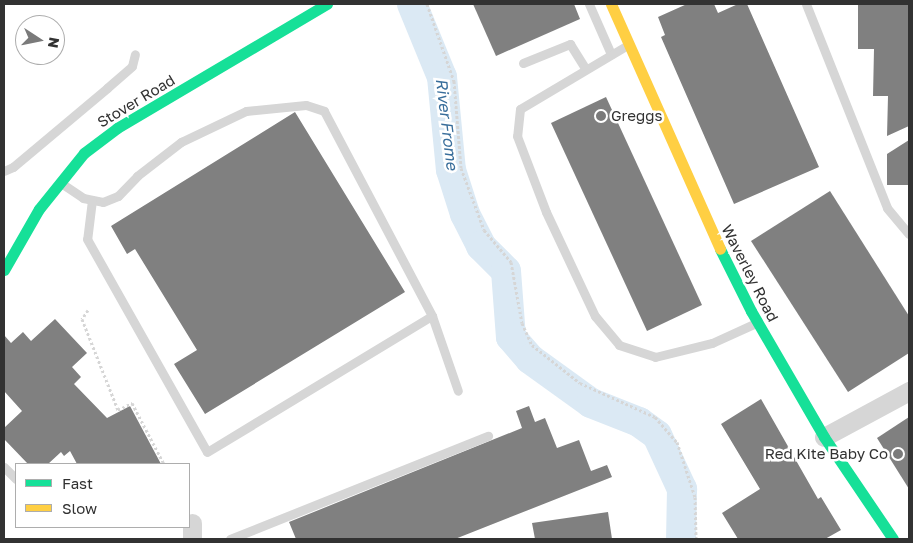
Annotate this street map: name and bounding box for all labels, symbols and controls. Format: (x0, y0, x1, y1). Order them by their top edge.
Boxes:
north arrow (15, 15, 65, 65)
text: N (45, 36, 64, 50)
street label: Stover Road (94, 71, 178, 131)
water label: River Frome (432, 77, 462, 171)
place label: Greggs (611, 107, 662, 125)
marker: Greggs (595, 110, 607, 122)
street label: Waverley Road (718, 221, 782, 325)
place label: Red Kite Baby Co (765, 445, 888, 463)
marker: Red Kite Baby Co (892, 448, 904, 460)
legend (15, 463, 190, 528)
text: Fast (62, 474, 93, 492)
text: Slow (62, 499, 97, 517)

